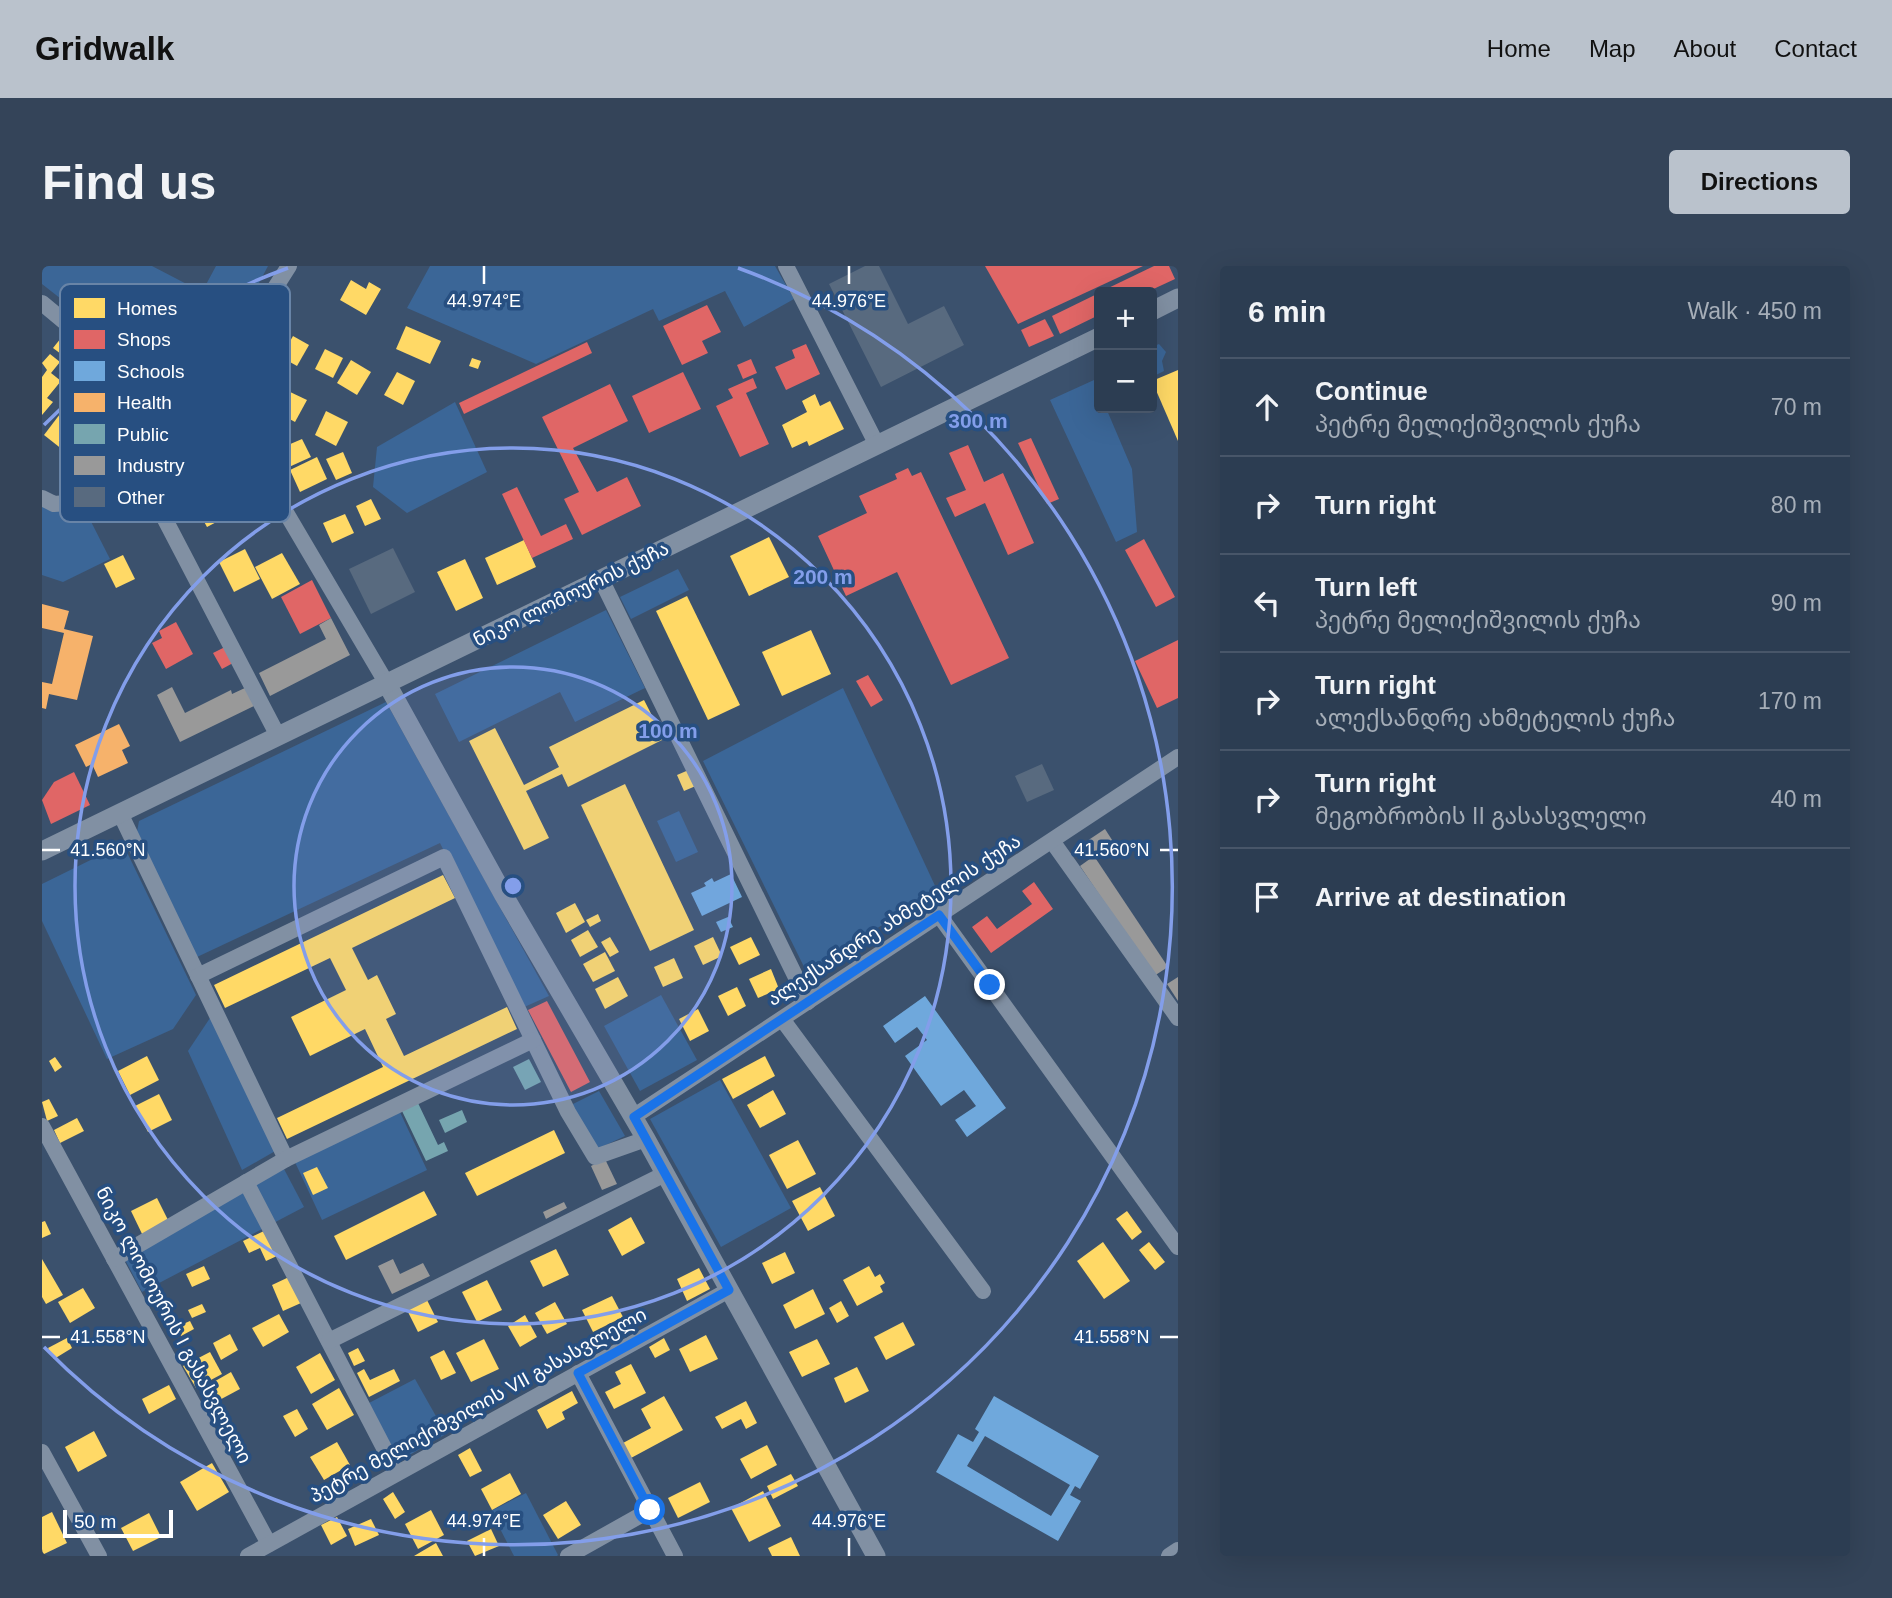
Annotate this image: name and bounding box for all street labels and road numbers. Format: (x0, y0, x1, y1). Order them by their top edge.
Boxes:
street label: ნიკო ლომოურის ქუჩა (470, 537, 673, 652)
street label: ალექსანდრე ახმეტელის ქუჩა (763, 830, 1026, 1012)
street label: ნიკო ლომოურის I გასასვლელი (90, 1183, 256, 1468)
street label: პეტრე მელიქიშვილის VII გასასვლელი (306, 1303, 651, 1509)

